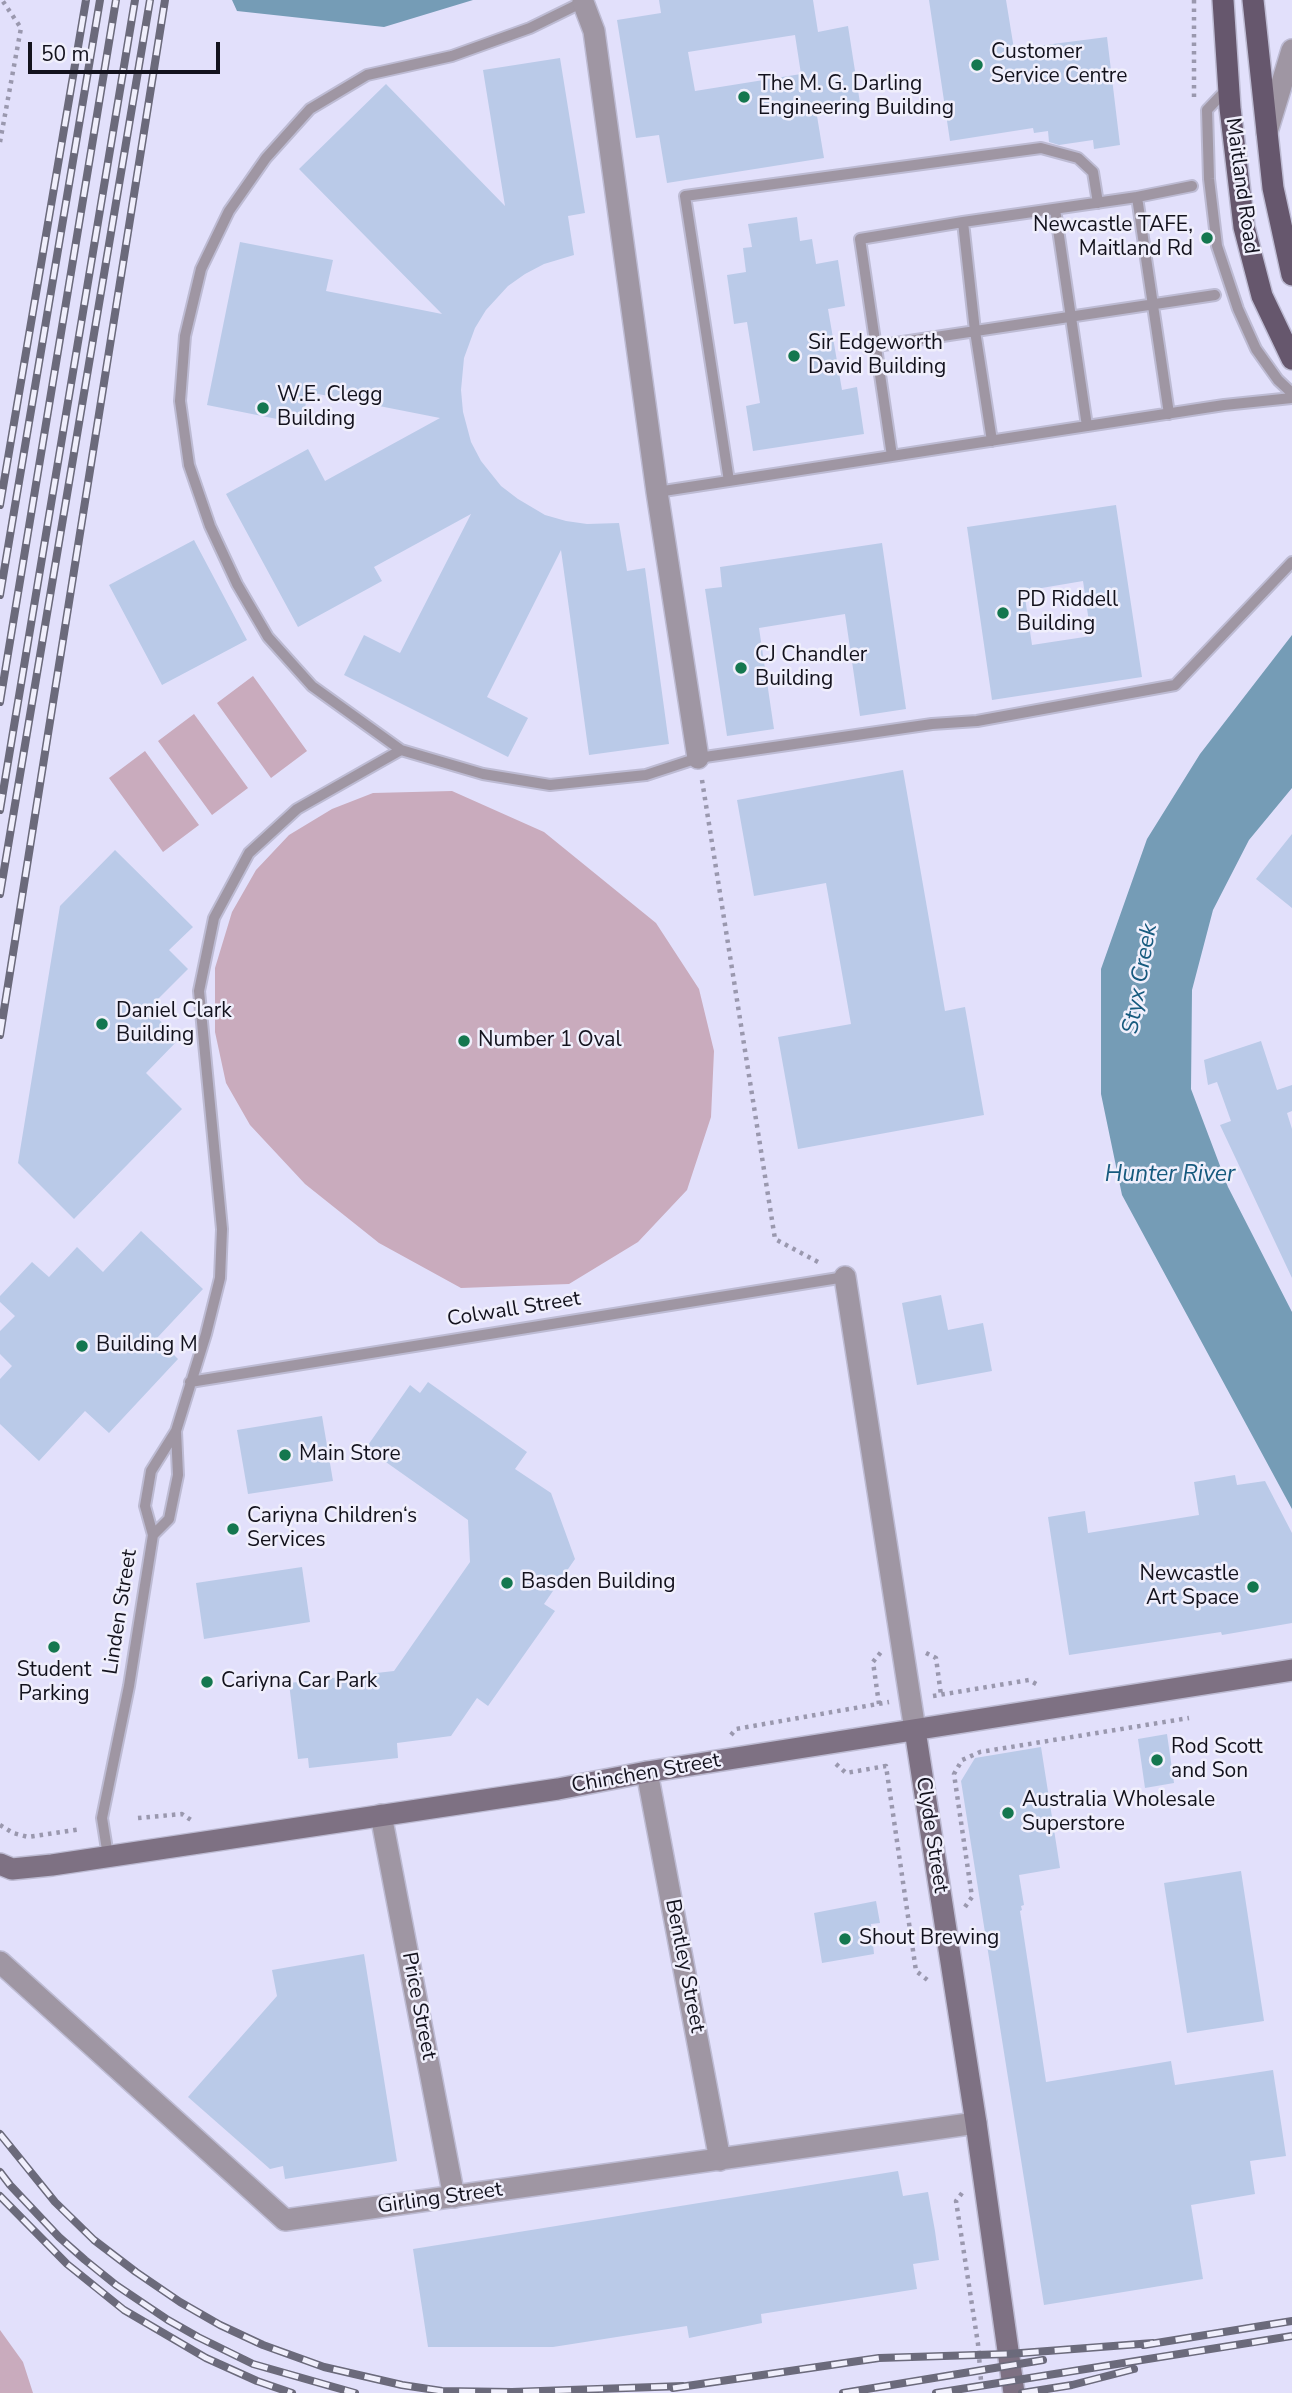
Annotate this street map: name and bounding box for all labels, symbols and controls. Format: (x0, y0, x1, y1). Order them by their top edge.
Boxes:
scale bar (32, 28, 224, 72)
text: 50 m (41, 40, 90, 68)
place label: Customer Service Centre (991, 40, 1127, 90)
marker: Customer Service Centre (969, 57, 985, 73)
place label: The M. G. Darling Engineering Building (758, 72, 954, 122)
marker: The M. G. Darling Engineering Building (736, 89, 752, 105)
street label: Maitland Road (1219, 116, 1263, 256)
place label: Newcastle TAFE, Maitland Rd (1033, 213, 1193, 263)
marker: Newcastle TAFE, Maitland Rd (1199, 230, 1215, 246)
place label: Sir Edgeworth David Building (808, 331, 946, 381)
marker: Sir Edgeworth David Building (786, 348, 802, 364)
place label: W.E. Clegg Building (277, 383, 382, 433)
marker: W.E. Clegg Building (255, 400, 271, 416)
place label: PD Riddell Building (1017, 588, 1118, 638)
marker: PD Riddell Building (995, 605, 1011, 621)
place label: CJ Chandler Building (755, 643, 867, 693)
marker: CJ Chandler Building (733, 660, 749, 676)
water label: Styx Creek (1118, 922, 1164, 1036)
place label: Daniel Clark Building (116, 999, 232, 1049)
marker: Daniel Clark Building (94, 1016, 110, 1032)
place label: Number 1 Oval (478, 1028, 622, 1054)
marker: Number 1 Oval (456, 1033, 472, 1049)
water label: Hunter River (1105, 1161, 1235, 1189)
street label: Colwall Street (445, 1287, 583, 1333)
place label: Building M (96, 1333, 198, 1359)
marker: Building M (74, 1338, 90, 1354)
place label: Main Store (299, 1442, 401, 1468)
marker: Main Store (277, 1447, 293, 1463)
place label: Cariyna Children‘s Services (247, 1504, 417, 1554)
marker: Cariyna Children‘s Services (225, 1521, 241, 1537)
street label: Linden Street (99, 1548, 143, 1676)
place label: Newcastle Art Space (1140, 1562, 1239, 1612)
place label: Basden Building (521, 1570, 675, 1596)
marker: Basden Building (499, 1575, 515, 1591)
marker: Newcastle Art Space (1245, 1579, 1261, 1595)
marker: Student Parking (46, 1639, 62, 1655)
place label: Student Parking (17, 1658, 91, 1708)
place label: Cariyna Car Park (221, 1669, 377, 1695)
marker: Cariyna Car Park (199, 1674, 215, 1690)
place label: Rod Scott and Son (1171, 1735, 1263, 1785)
street label: Chinchen Street (570, 1749, 722, 1799)
marker: Rod Scott and Son (1149, 1752, 1165, 1768)
street label: Clyde Street (909, 1775, 953, 1895)
place label: Australia Wholesale Superstore (1022, 1788, 1215, 1838)
marker: Australia Wholesale Superstore (1000, 1805, 1016, 1821)
street label: Bentley Street (659, 1897, 709, 2035)
place label: Shout Brewing (859, 1926, 999, 1952)
marker: Shout Brewing (837, 1931, 853, 1947)
street label: Price Street (395, 1950, 441, 2062)
street label: Girling Street (376, 2178, 504, 2220)

